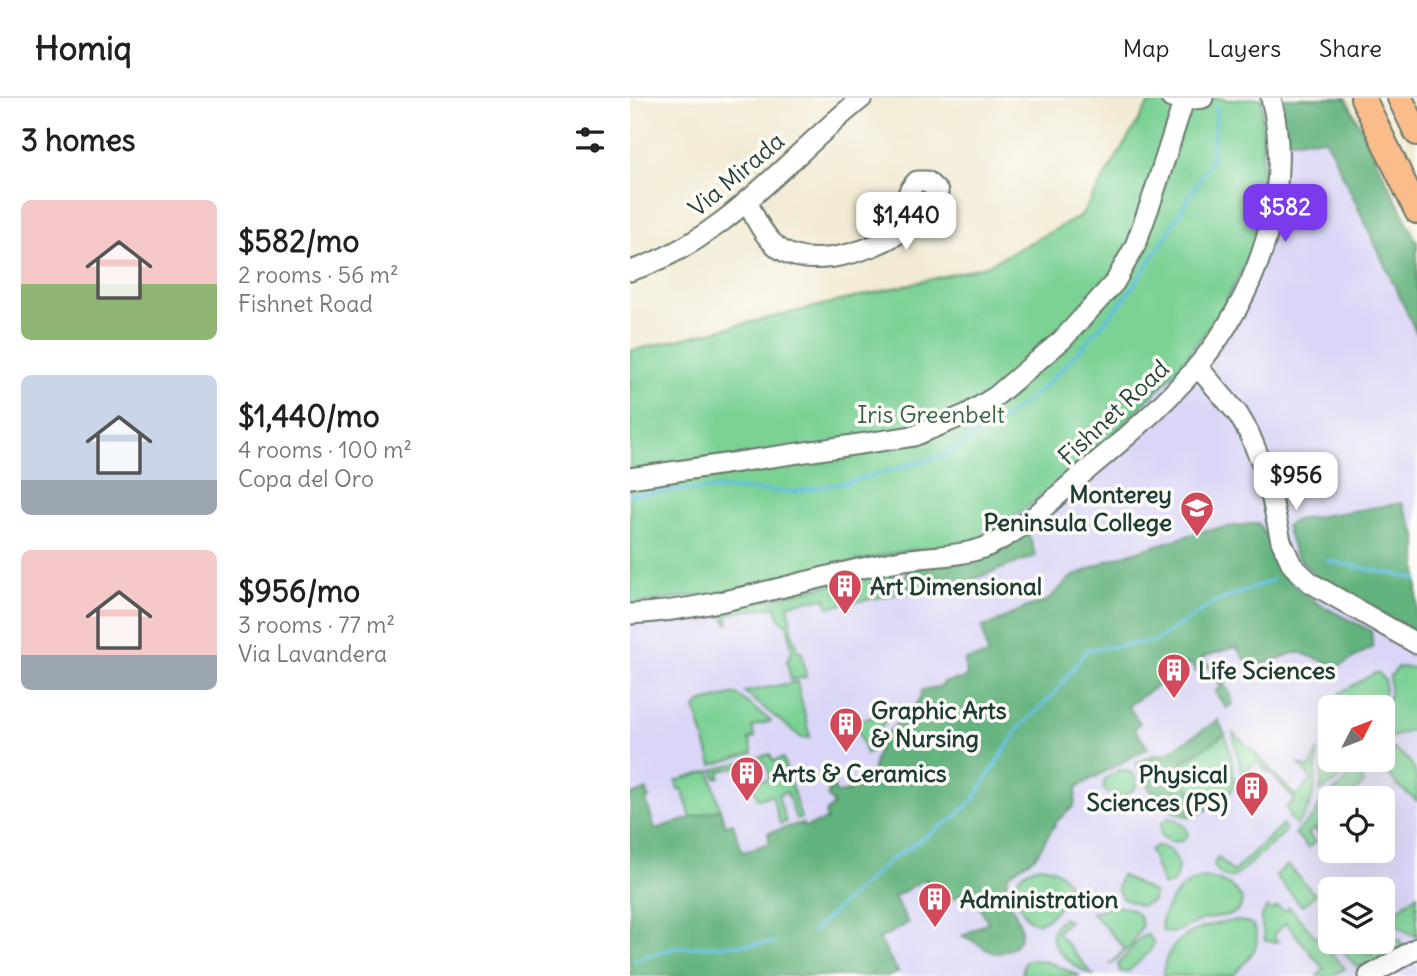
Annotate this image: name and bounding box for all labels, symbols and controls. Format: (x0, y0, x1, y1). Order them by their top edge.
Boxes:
text: Homiq (35, 27, 132, 69)
text: Map (1123, 33, 1169, 63)
text: Layers (1207, 33, 1281, 63)
text: Share (1319, 33, 1382, 63)
text: 3 homes (21, 121, 135, 159)
icon: filters (571, 121, 609, 159)
street label: Via Mirada (682, 125, 790, 223)
pin: $582 (1244, 184, 1326, 244)
pin: $1,440 (849, 192, 963, 252)
text: $582 (1259, 192, 1311, 221)
text: $1,440 (872, 200, 940, 229)
text: $582/mo (238, 222, 359, 260)
icon: home (77, 228, 161, 312)
text: 2 rooms · 56 m² (238, 260, 399, 289)
text: Fishnet Road (238, 289, 373, 318)
street label: Fishnet Road (1051, 353, 1175, 471)
text: $1,440/mo (238, 397, 380, 435)
park label: Iris Greenbelt (857, 399, 1005, 429)
icon: home (77, 403, 161, 487)
text: 4 rooms · 100 m² (238, 435, 412, 464)
pin: $956 (1255, 452, 1337, 512)
text: $956 (1270, 460, 1322, 489)
text: Copa del Oro (238, 464, 374, 493)
place label: Monterey Peninsula College (984, 479, 1172, 537)
school or university icon: Monterey Peninsula College (1178, 489, 1216, 538)
building icon: Art Dimensional (826, 567, 864, 616)
place label: Art Dimensional (870, 571, 1042, 601)
text: $956/mo (238, 572, 360, 610)
icon: home (77, 578, 161, 662)
text: 3 rooms · 77 m² (238, 610, 395, 639)
text: Via Lavandera (238, 639, 387, 668)
building icon: Life Sciences (1155, 651, 1193, 700)
place label: Life Sciences (1198, 655, 1336, 685)
place label: Graphic Arts & Nursing (871, 695, 1007, 753)
north arrow (1318, 695, 1395, 772)
map controls (1318, 695, 1395, 954)
building icon: Graphic Arts & Nursing (827, 705, 865, 754)
building icon: Arts & Ceramics (728, 754, 766, 803)
place label: Arts & Ceramics (772, 758, 947, 788)
place label: Physical Sciences (PS) (1087, 759, 1228, 817)
building icon: Physical Sciences (PS) (1233, 769, 1271, 818)
button: locate (1318, 786, 1395, 863)
button: layers (1318, 877, 1395, 954)
building icon: Administration (916, 880, 954, 929)
place label: Administration (960, 884, 1118, 914)

